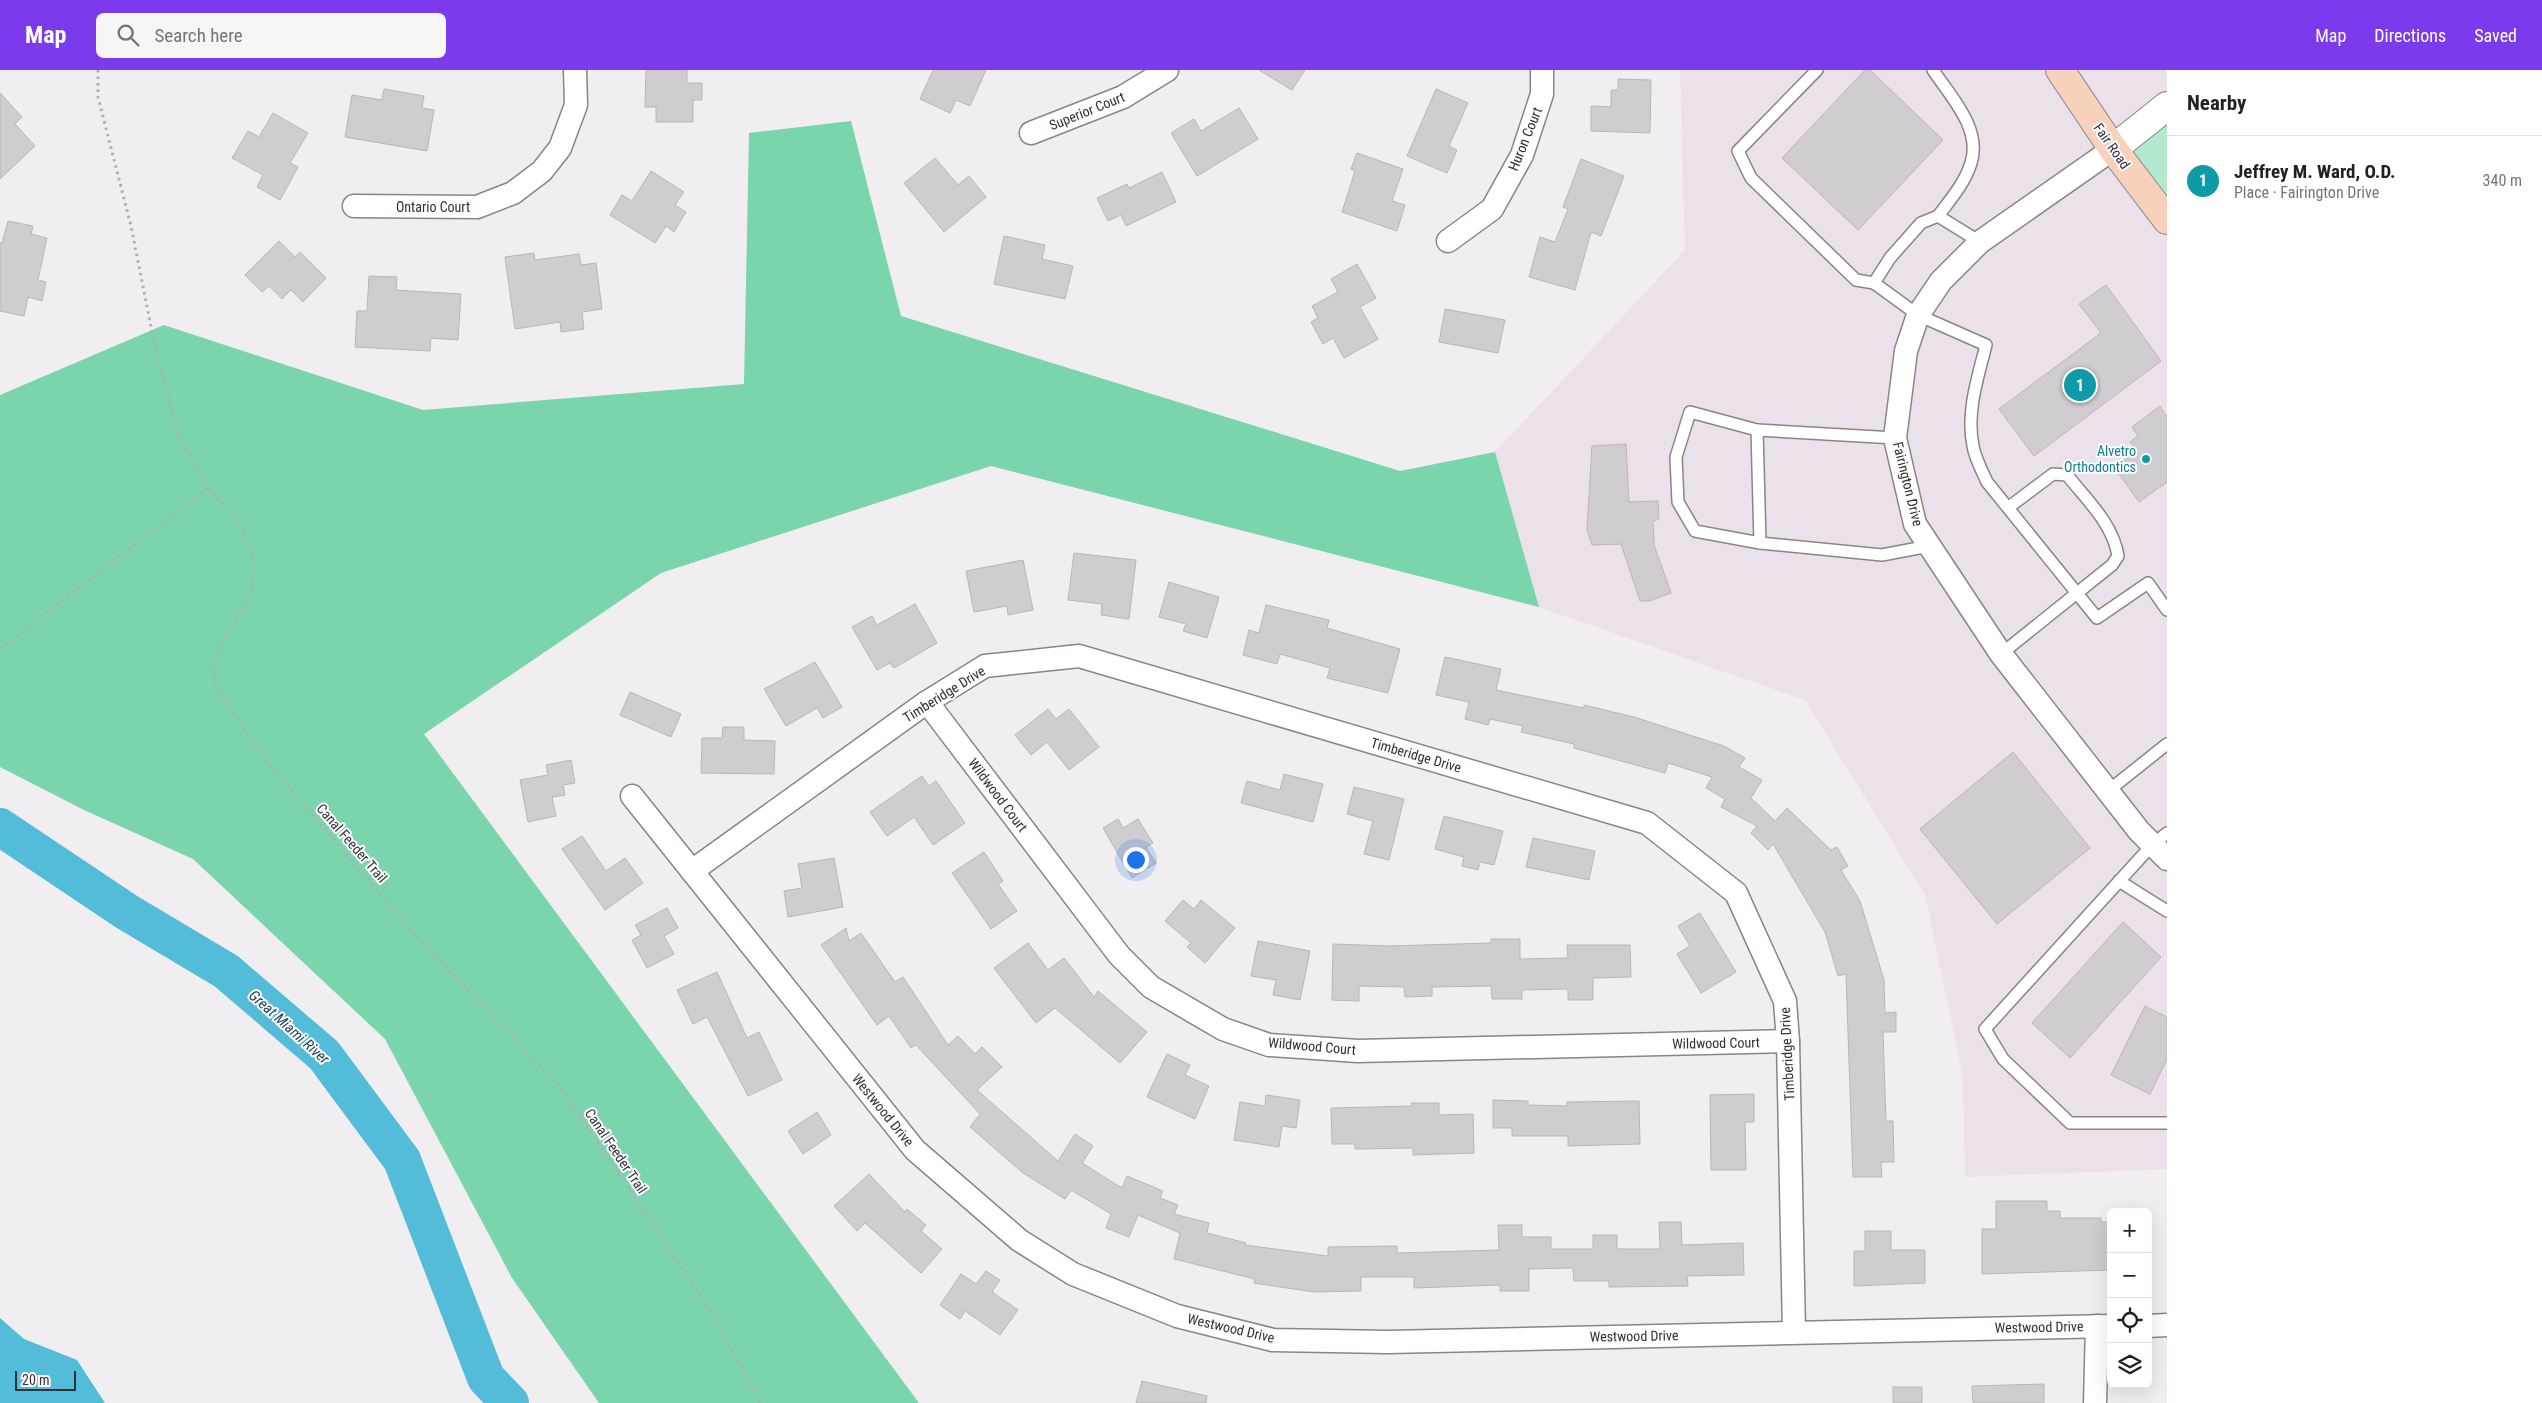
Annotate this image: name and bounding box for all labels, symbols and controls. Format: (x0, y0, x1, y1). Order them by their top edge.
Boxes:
search box (96, 13, 446, 58)
text: Map (25, 21, 66, 49)
icon: search (114, 21, 142, 49)
text: Search here (154, 24, 243, 47)
text: Map (2315, 25, 2346, 46)
text: Directions (2374, 25, 2446, 46)
text: Saved (2474, 25, 2517, 46)
street label: Superior Court (1047, 89, 1127, 133)
text: Nearby (2187, 91, 2246, 115)
street label: Huron Court (1505, 105, 1545, 173)
street label: Fair Road (2091, 120, 2133, 172)
text: Jeffrey M. Ward, O.D. (2234, 160, 2396, 183)
text: 1 (2199, 171, 2207, 190)
text: 340 m (2483, 171, 2522, 190)
text: Place · Fairington Drive (2234, 183, 2379, 202)
street label: Ontario Court (396, 199, 470, 215)
pin: 1 (2064, 366, 2096, 404)
street label: Fairington Drive (1890, 440, 1926, 528)
place label: Alvetro Orthodontics (2064, 443, 2136, 475)
marker: Alvetro Orthodontics (2140, 453, 2152, 465)
street label: Timberidge Drive (900, 662, 988, 726)
street label: Timberidge Drive (1369, 734, 1464, 776)
street label: Wildwood Court (965, 755, 1031, 835)
street label: Canal Feeder Trail (314, 800, 390, 886)
your location (1123, 847, 1149, 873)
water label: Great Miami River (245, 986, 333, 1068)
street label: Timberidge Drive (1777, 1006, 1797, 1101)
street label: Wildwood Court (1268, 1034, 1356, 1058)
street label: Wildwood Court (1672, 1034, 1760, 1052)
street label: Westwood Drive (849, 1070, 917, 1150)
street label: Canal Feeder Trail (582, 1106, 650, 1196)
map controls (2107, 1208, 2152, 1388)
button: + (2107, 1208, 2152, 1253)
button: − (2107, 1253, 2152, 1298)
button: locate (2107, 1298, 2152, 1343)
street label: Westwood Drive (1186, 1310, 1276, 1346)
street label: Westwood Drive (1994, 1318, 2084, 1336)
street label: Westwood Drive (1589, 1327, 1679, 1345)
button: layers (2107, 1343, 2152, 1388)
scale bar (15, 1368, 76, 1391)
text: 20 m (22, 1372, 50, 1388)

